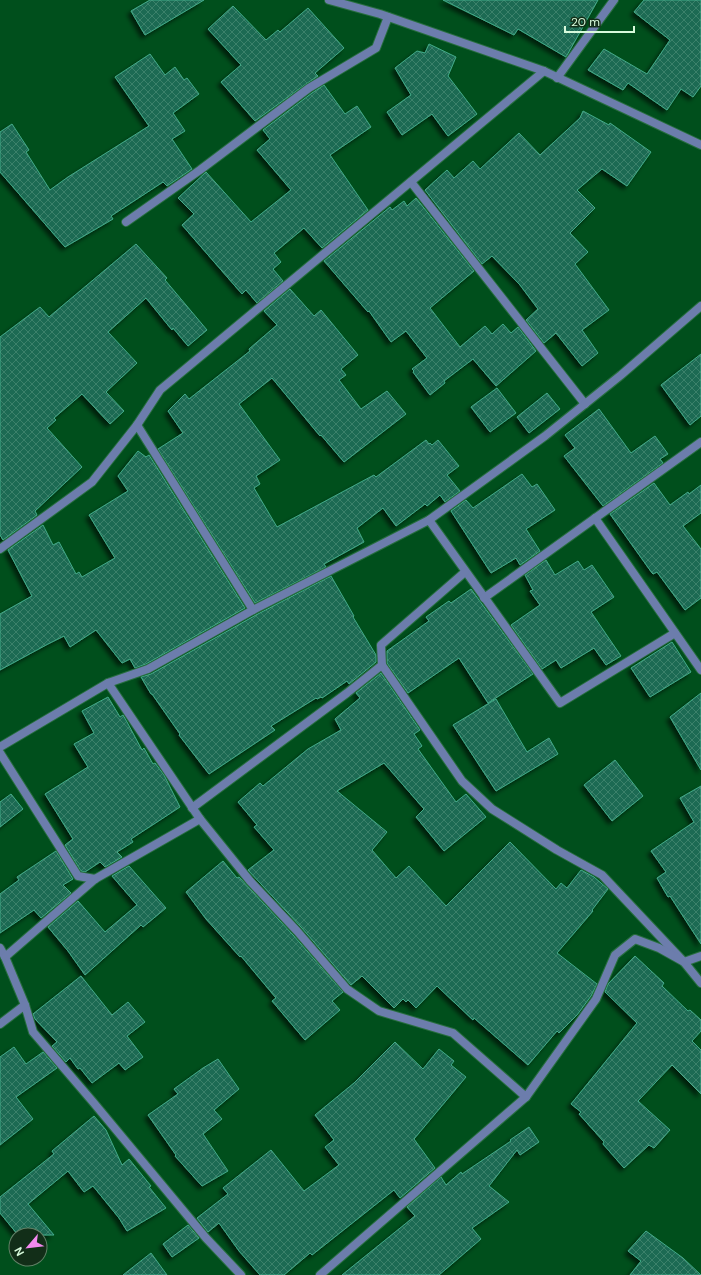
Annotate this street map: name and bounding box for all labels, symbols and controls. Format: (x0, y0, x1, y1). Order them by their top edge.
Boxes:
scale bar (565, 8, 634, 34)
text: 20 m (571, 14, 600, 30)
north arrow (8, 1227, 48, 1267)
text: N (11, 1245, 27, 1259)

